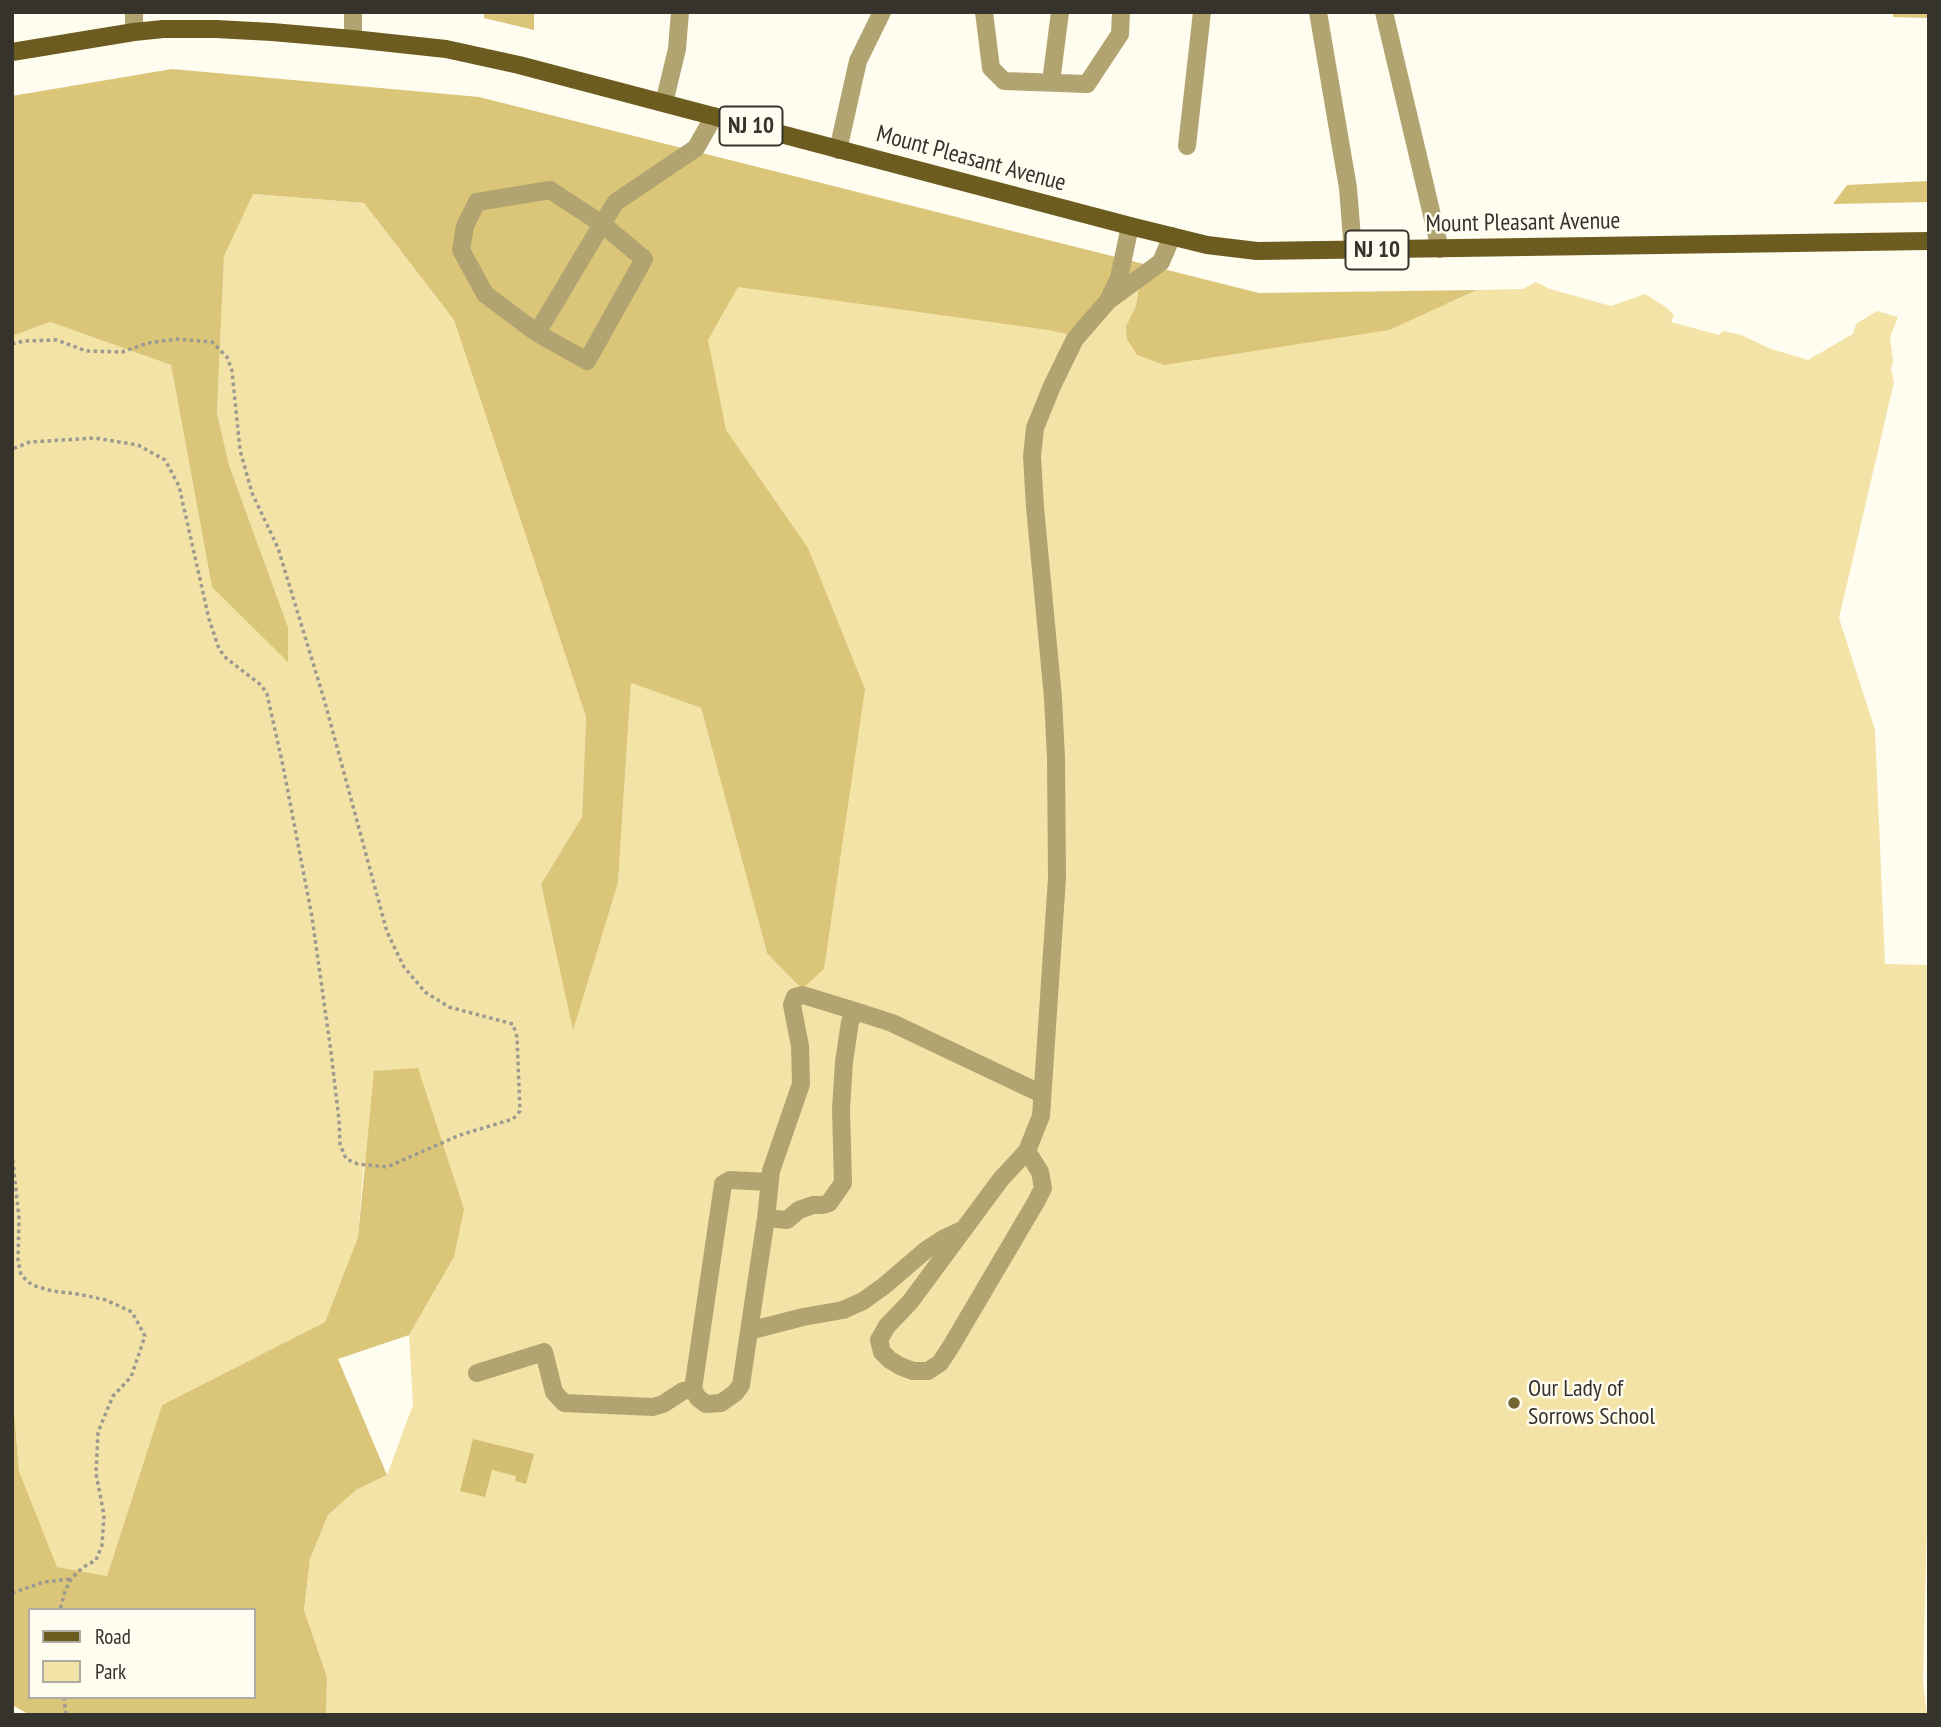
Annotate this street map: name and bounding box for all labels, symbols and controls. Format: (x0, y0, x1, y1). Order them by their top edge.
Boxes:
road number: NJ 10 (720, 106, 782, 146)
street label: Mount Pleasant Avenue (873, 120, 1069, 198)
street label: Mount Pleasant Avenue (1425, 207, 1621, 239)
road number: NJ 10 (1346, 230, 1408, 270)
place label: Our Lady of Sorrows School (1528, 1375, 1655, 1431)
marker: Our Lady of Sorrows School (1506, 1395, 1522, 1411)
legend (28, 1608, 256, 1699)
text: Road (95, 1623, 131, 1650)
text: Park (95, 1658, 126, 1685)

